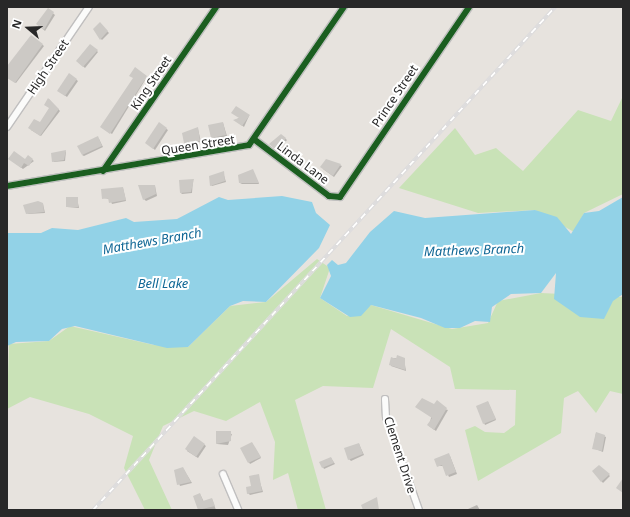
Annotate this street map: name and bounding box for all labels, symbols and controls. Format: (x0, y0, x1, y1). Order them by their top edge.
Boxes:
north arrow (8, 8, 48, 48)
text: N (8, 17, 25, 31)
street label: High Street (24, 37, 72, 97)
street label: King Street (128, 53, 174, 113)
street label: Prince Street (369, 62, 421, 130)
street label: Queen Street (160, 132, 236, 158)
street label: Linda Lane (274, 139, 332, 187)
water label: Matthews Branch (101, 225, 203, 257)
water label: Matthews Branch (424, 240, 524, 260)
water label: Bell Lake (138, 275, 188, 291)
street label: Clement Drive (381, 415, 419, 495)

